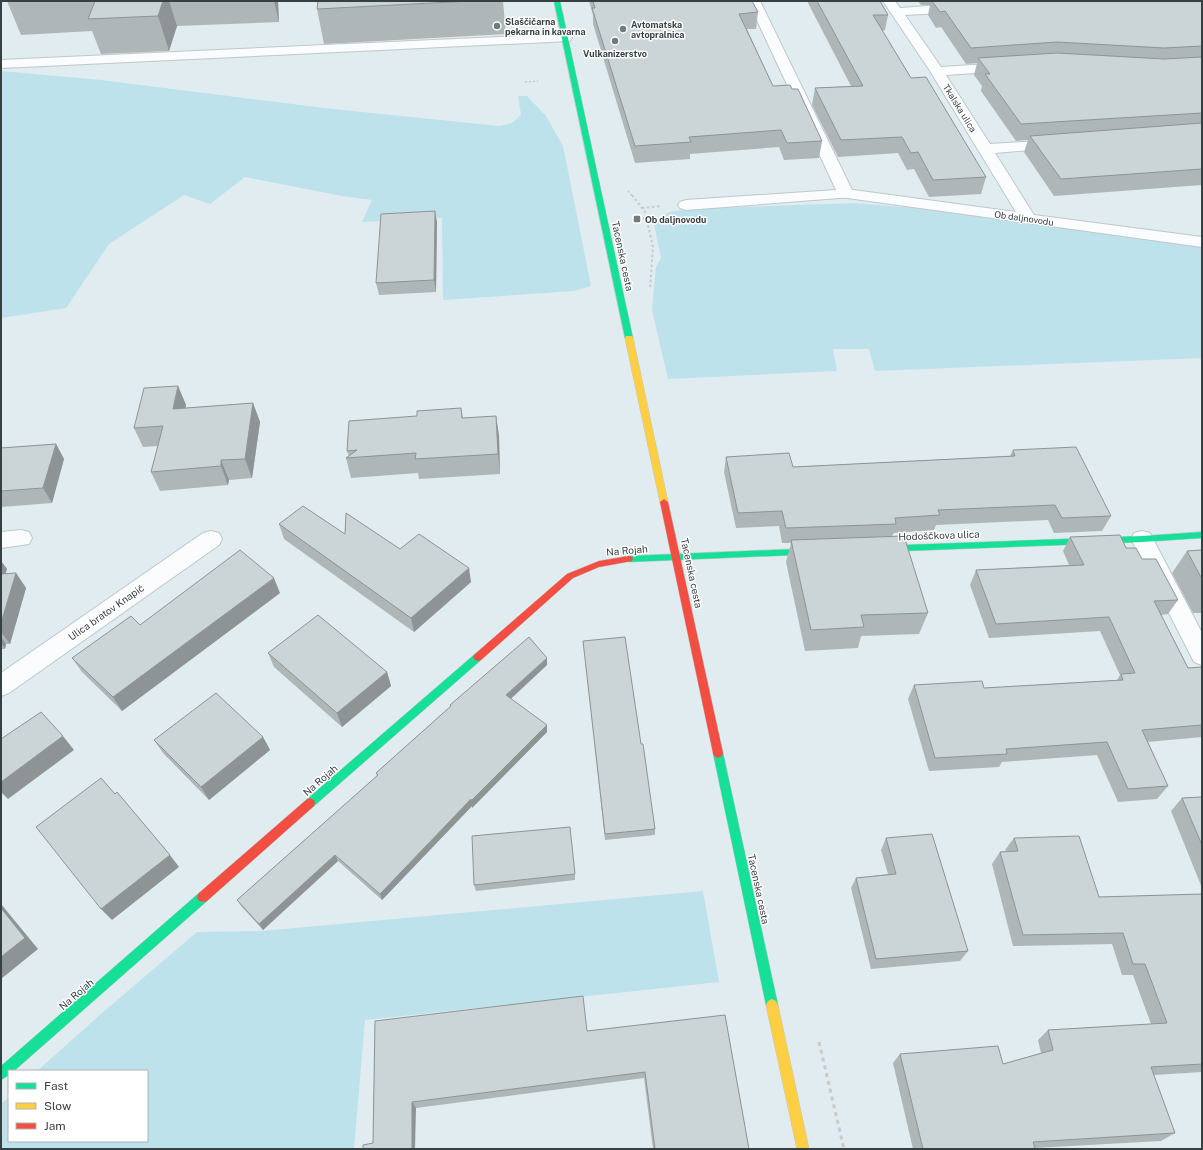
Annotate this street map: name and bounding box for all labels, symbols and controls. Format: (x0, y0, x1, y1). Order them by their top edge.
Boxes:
place label: Slaščičarna pekarna in kavarna (505, 16, 585, 37)
place label: Avtomatska avtopralnica (631, 19, 684, 40)
marker: Slaščičarna pekarna in kavarna (492, 21, 502, 31)
marker: Avtomatska avtopralnica (618, 24, 628, 34)
marker: Vulkanizerstvo (610, 36, 620, 46)
place label: Vulkanizerstvo (583, 48, 647, 59)
street label: Tkalska ulica (941, 82, 979, 134)
street label: Ob daljnovodu (994, 208, 1054, 228)
marker: Ob daljnovodu (632, 214, 642, 224)
place label: Ob daljnovodu (645, 214, 706, 225)
street label: Tacenska cesta (610, 220, 636, 292)
street label: Hodoščkova ulica (898, 528, 980, 542)
street label: Tacenska cesta (679, 537, 705, 609)
street label: Na Rojah (606, 542, 648, 558)
street label: Ulica bratov Knapič (66, 581, 146, 643)
street label: Na Rojah (300, 762, 340, 798)
street label: Tacenska cesta (746, 853, 772, 925)
street label: Na Rojah (56, 976, 96, 1012)
legend (8, 1070, 148, 1142)
text: Fast (44, 1079, 69, 1093)
text: Slow (44, 1099, 72, 1113)
text: Jam (44, 1119, 66, 1133)

